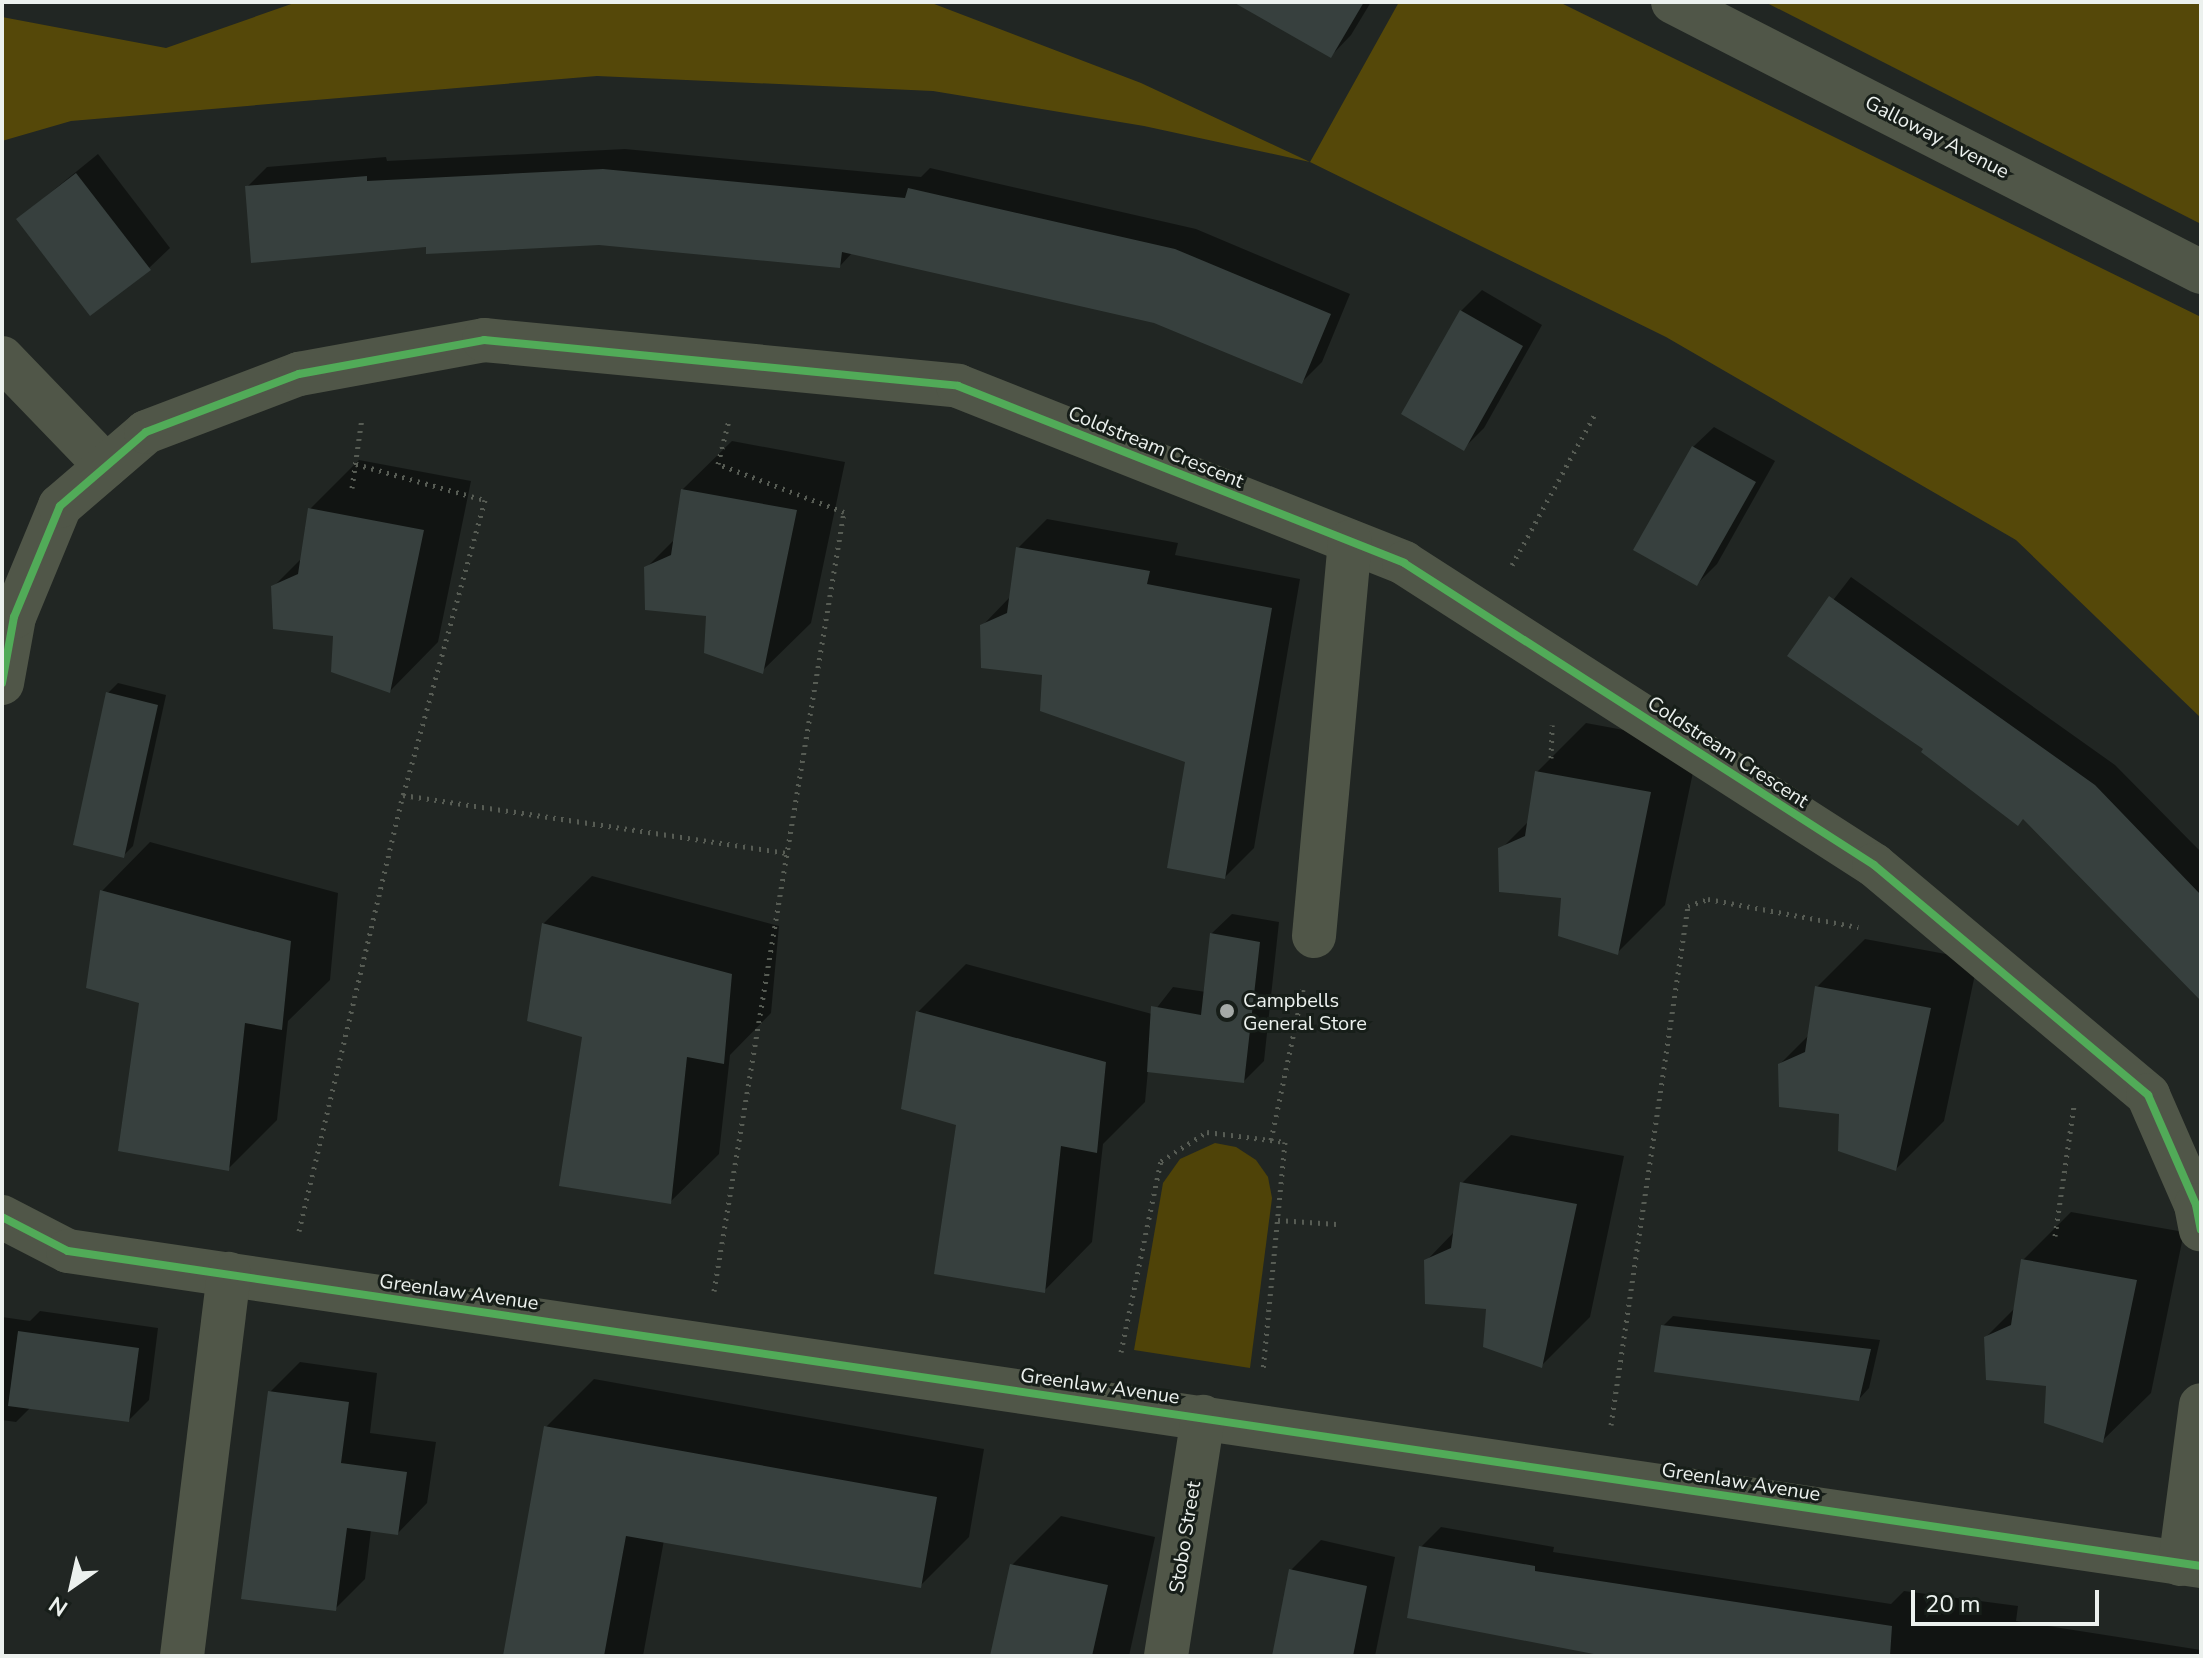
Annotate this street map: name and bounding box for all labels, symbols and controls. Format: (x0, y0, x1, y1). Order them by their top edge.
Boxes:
street label: Galloway Avenue (1861, 90, 2013, 184)
street label: Coldstream Crescent (1065, 401, 1247, 493)
street label: Coldstream Crescent (1643, 691, 1813, 813)
place label: Campbells General Store (1243, 988, 1367, 1035)
marker: Campbells General Store (1218, 1002, 1236, 1020)
street label: Greenlaw Avenue (378, 1269, 540, 1315)
street label: Greenlaw Avenue (1019, 1363, 1181, 1409)
street label: Greenlaw Avenue (1660, 1458, 1822, 1506)
street label: Stobo Street (1164, 1479, 1206, 1595)
north arrow (32, 1546, 112, 1626)
scale bar (1915, 1574, 2103, 1624)
text: 20 m (1925, 1588, 1981, 1620)
text: N (43, 1589, 74, 1623)

